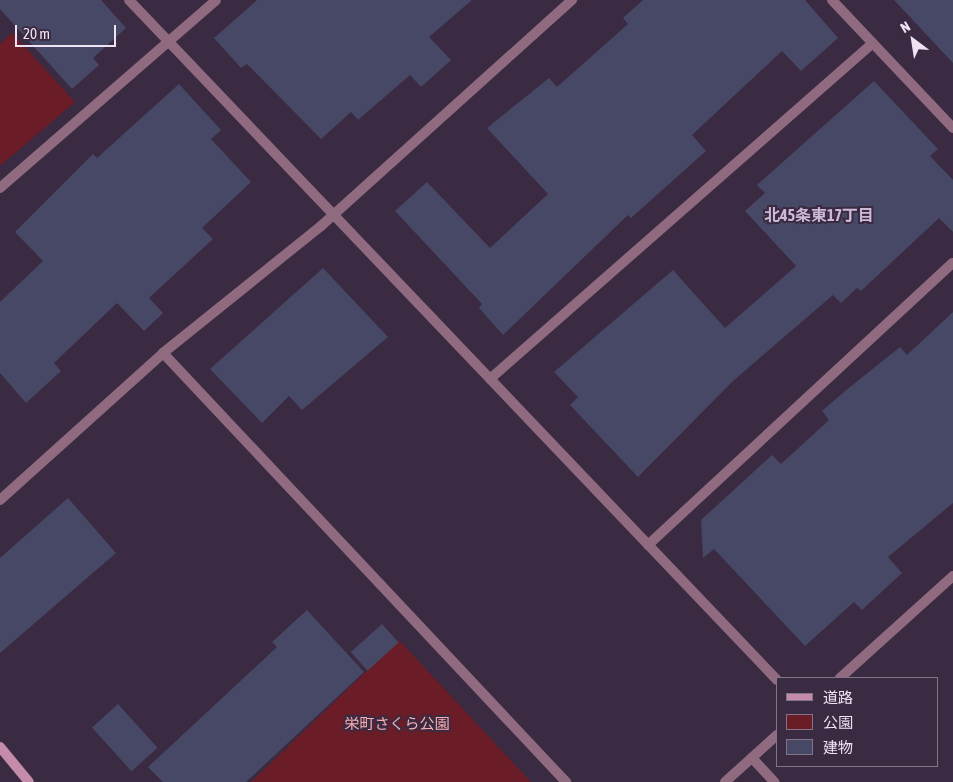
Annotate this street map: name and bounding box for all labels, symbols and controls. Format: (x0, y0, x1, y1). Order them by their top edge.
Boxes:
scale bar (18, 15, 119, 47)
north arrow (888, 15, 938, 65)
text: N (898, 18, 913, 36)
text: 20 m (23, 25, 50, 42)
district label: 北45条東17丁目 (764, 205, 874, 225)
legend (776, 677, 938, 767)
text: 道路 (823, 689, 853, 706)
text: 公園 (823, 714, 853, 731)
park label: 栄町さくら公園 (345, 715, 449, 733)
text: 建物 (823, 739, 853, 756)

